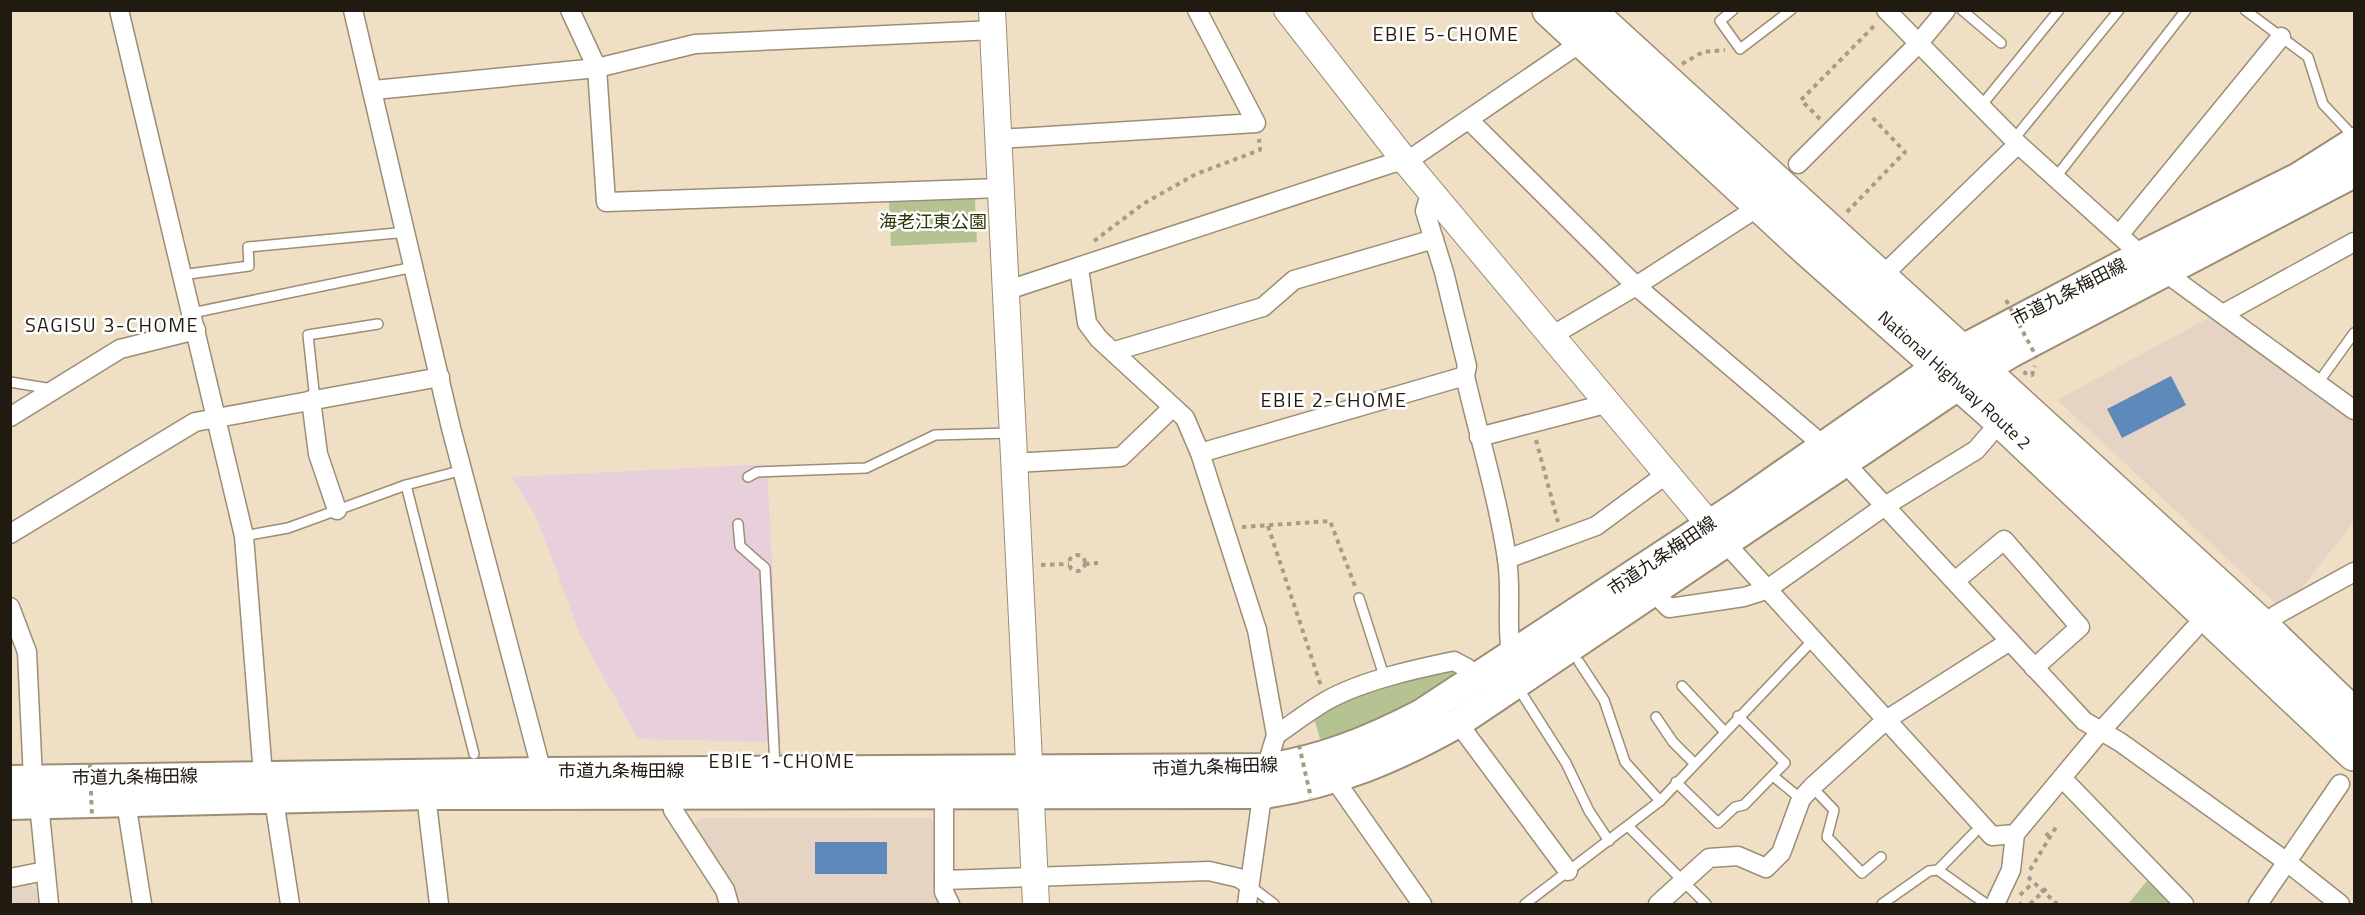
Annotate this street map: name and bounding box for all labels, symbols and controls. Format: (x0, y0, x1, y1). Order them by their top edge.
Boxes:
district label: EBIE 5-CHOME (1372, 18, 1520, 49)
park label: 海老江東公園 (879, 208, 987, 235)
street label: 市道九条梅田線 (2007, 251, 2131, 332)
street label: National Highway Route 2 (1872, 304, 2037, 456)
district label: SAGISU 3-CHOME (25, 309, 199, 340)
district label: EBIE 2-CHOME (1260, 384, 1408, 415)
street label: 市道九条梅田線 (1602, 509, 1721, 602)
district label: EBIE 1-CHOME (708, 745, 856, 776)
street label: 市道九条梅田線 (1152, 751, 1278, 782)
street label: 市道九条梅田線 (558, 757, 684, 784)
street label: 市道九条梅田線 (72, 762, 198, 791)

